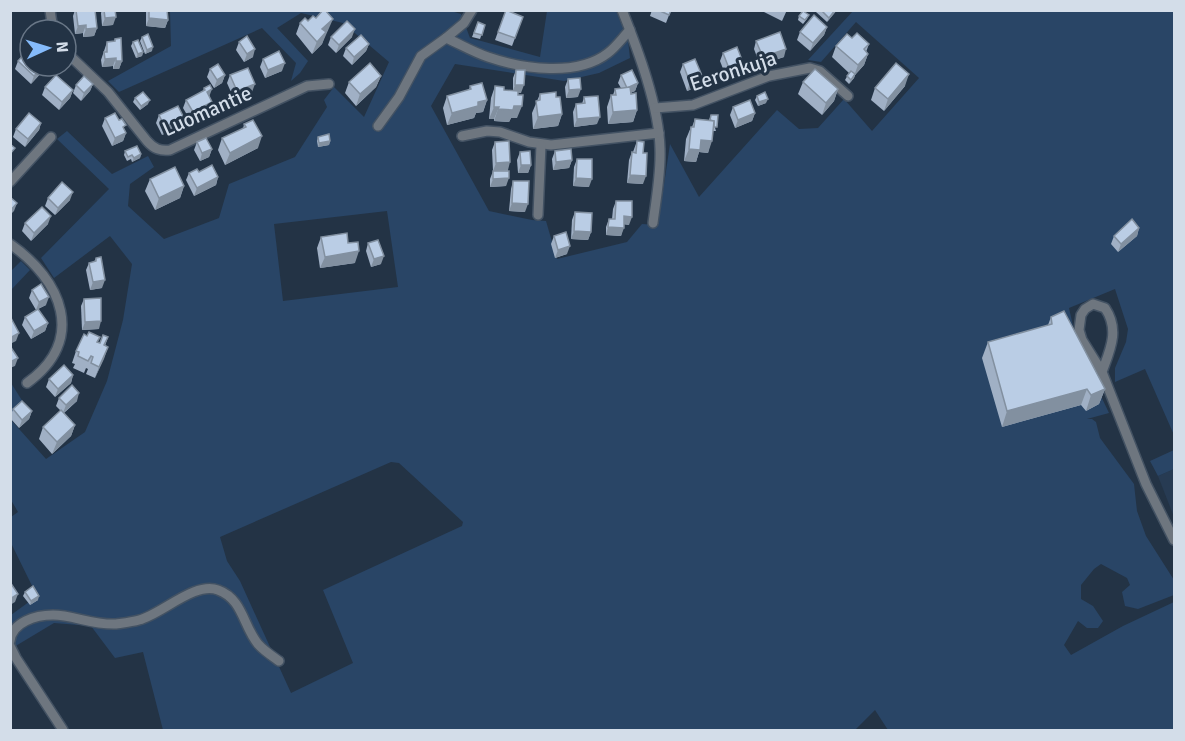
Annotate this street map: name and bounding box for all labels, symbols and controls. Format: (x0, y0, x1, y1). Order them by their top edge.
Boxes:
north arrow (18, 18, 78, 78)
text: N (52, 41, 72, 53)
street label: Eeronkuja (686, 45, 780, 97)
street label: Luomantie (158, 80, 256, 142)

